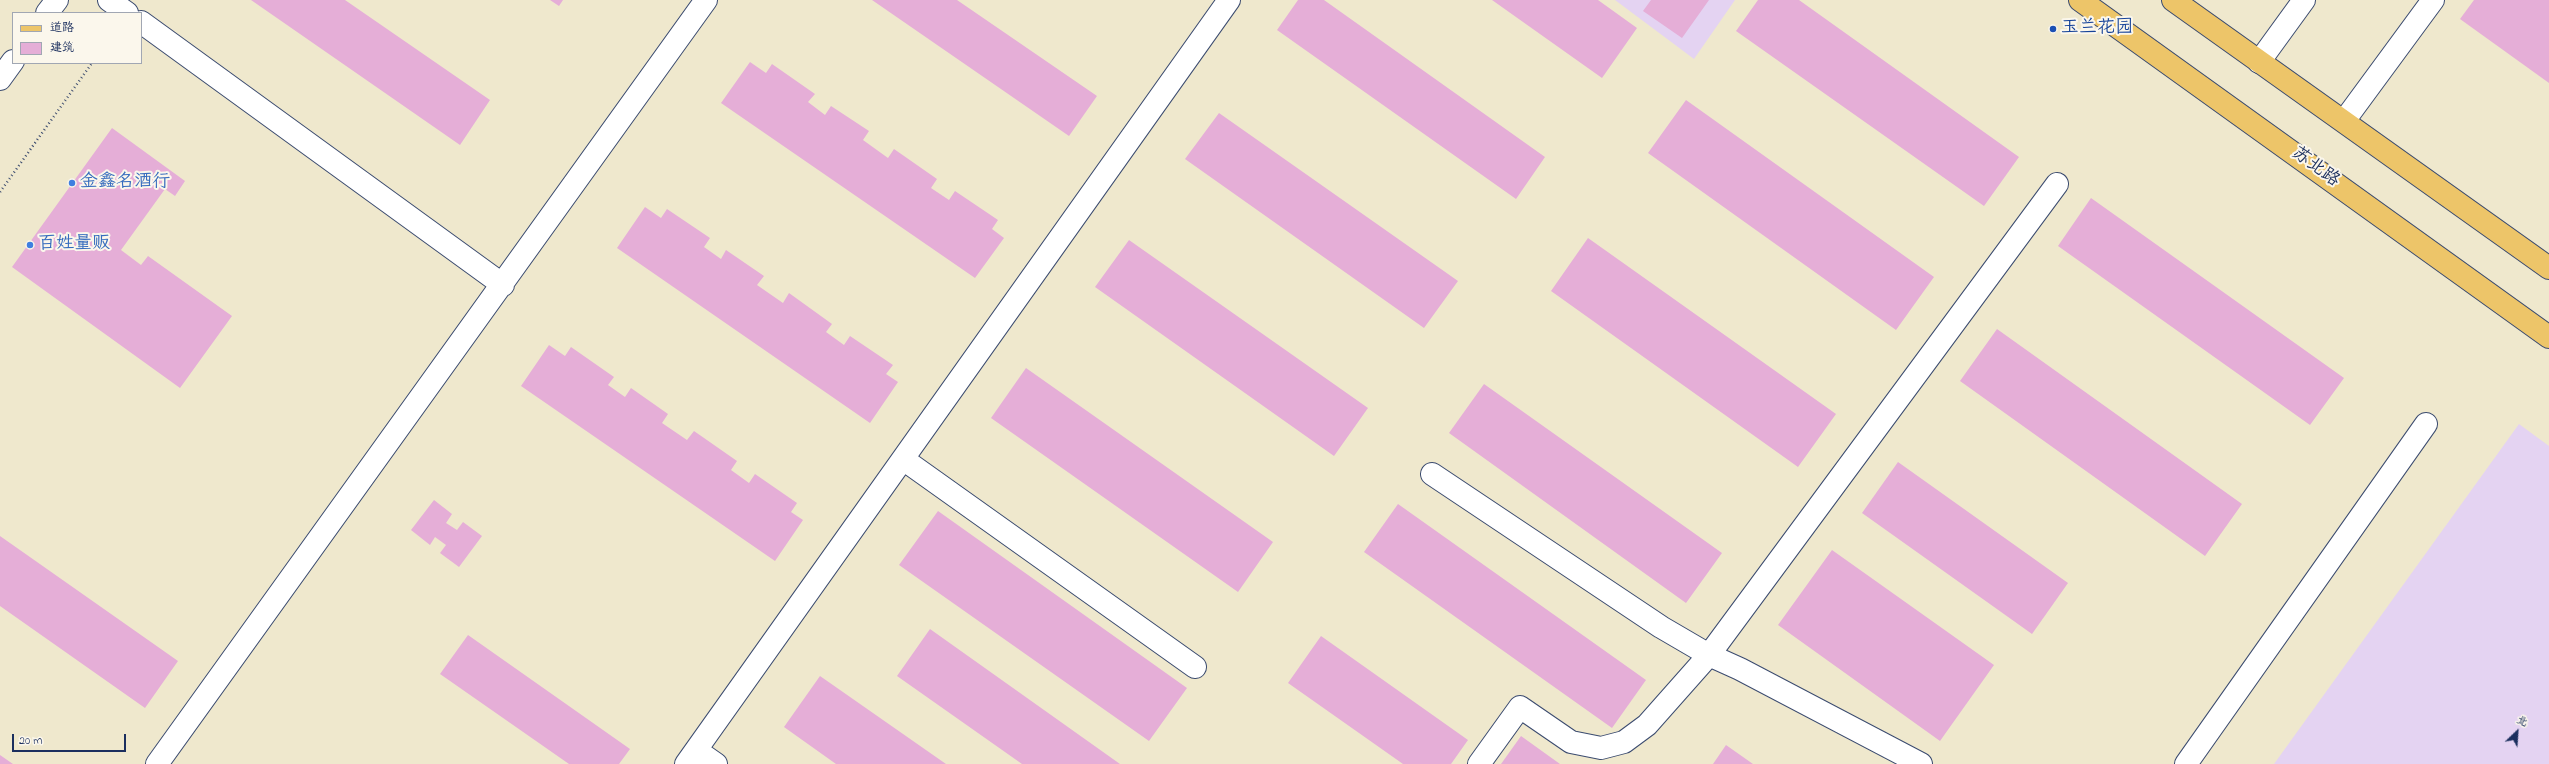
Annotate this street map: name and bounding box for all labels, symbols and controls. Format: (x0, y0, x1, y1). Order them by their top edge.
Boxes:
legend (12, 12, 142, 64)
place label: 玉兰花园 (2061, 18, 2133, 40)
text: 道路 (50, 19, 74, 37)
marker: 玉兰花园 (2048, 24, 2058, 34)
text: 建筑 (50, 39, 74, 57)
street label: 苏北路 (2287, 143, 2343, 193)
place label: 金鑫名酒行 (80, 172, 170, 194)
marker: 金鑫名酒行 (67, 178, 77, 188)
place label: 百姓量贩 (38, 234, 110, 256)
marker: 百姓量贩 (25, 240, 35, 250)
north arrow (2497, 712, 2537, 752)
text: 北 (2514, 712, 2530, 731)
scale bar (14, 726, 128, 752)
text: 20 m (19, 732, 42, 750)

